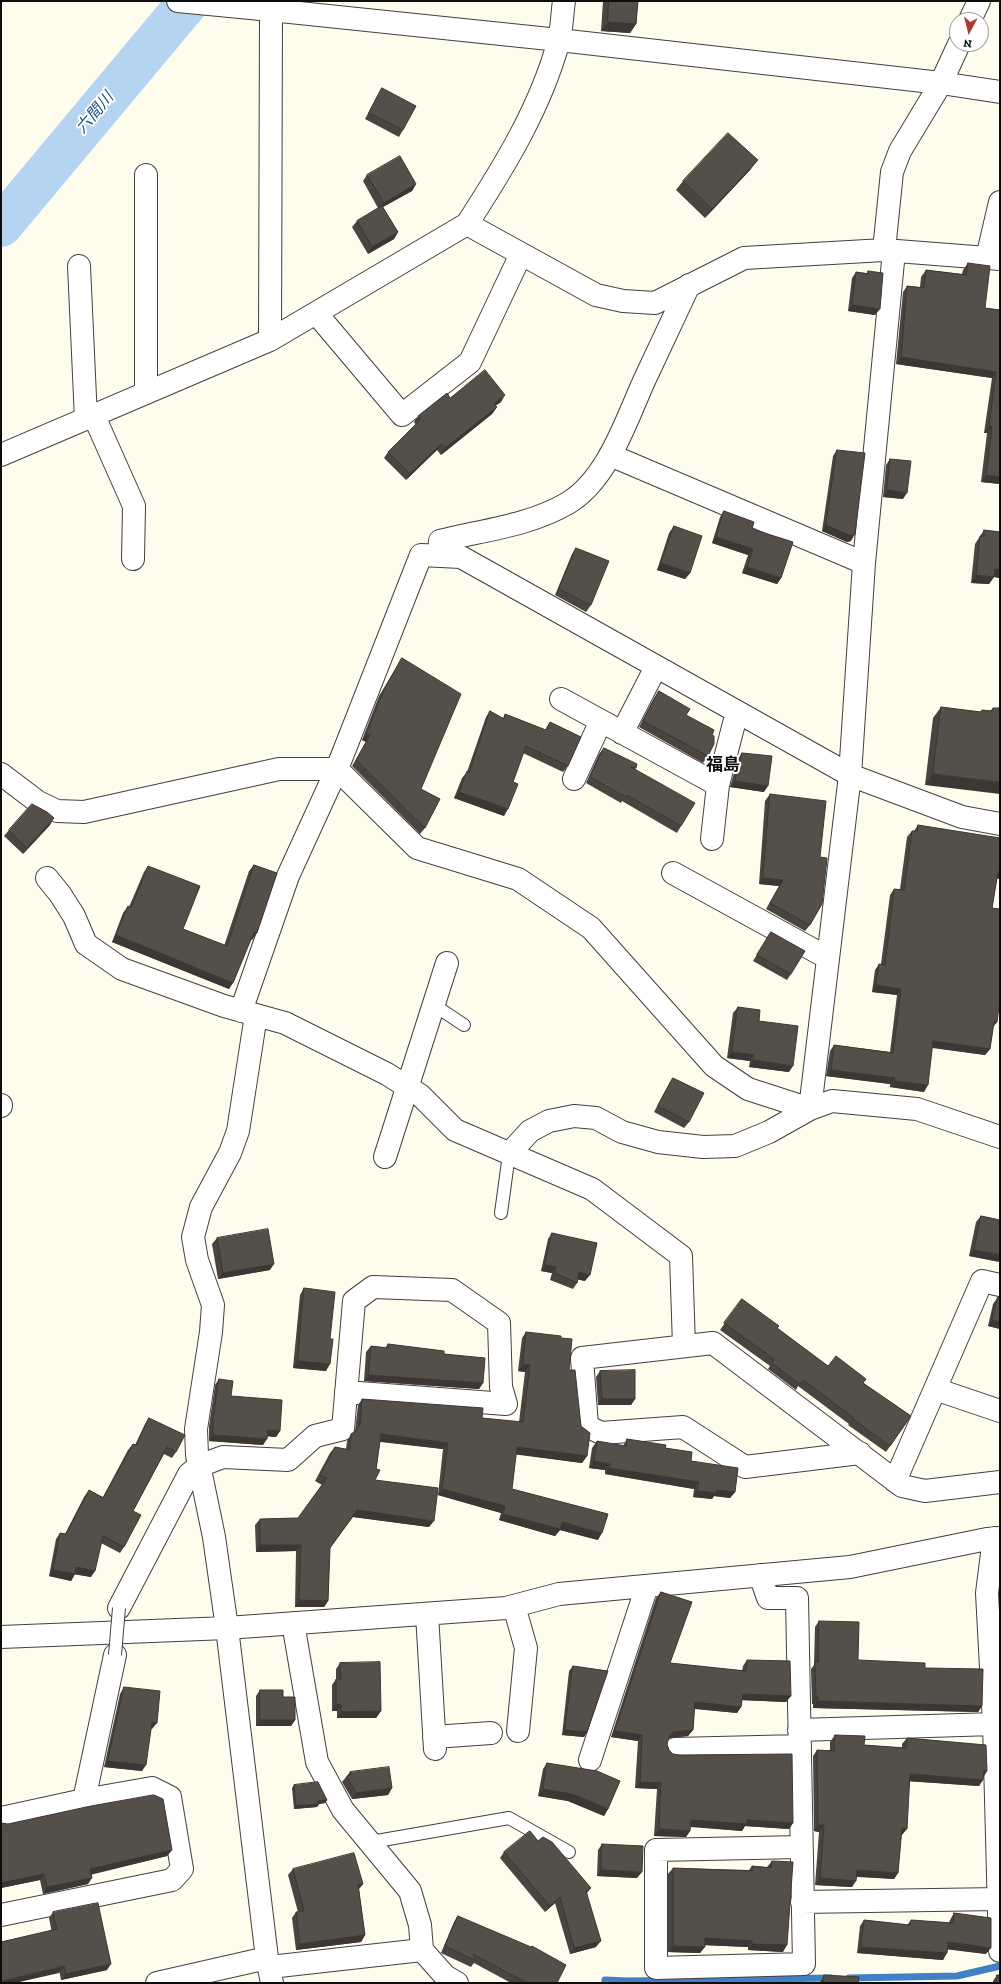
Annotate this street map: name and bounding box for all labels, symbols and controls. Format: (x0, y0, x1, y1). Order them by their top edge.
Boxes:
north arrow (949, 12, 989, 52)
text: N (963, 36, 973, 50)
water label: 六間川 (72, 88, 118, 138)
district label: 福島 (706, 755, 740, 775)

